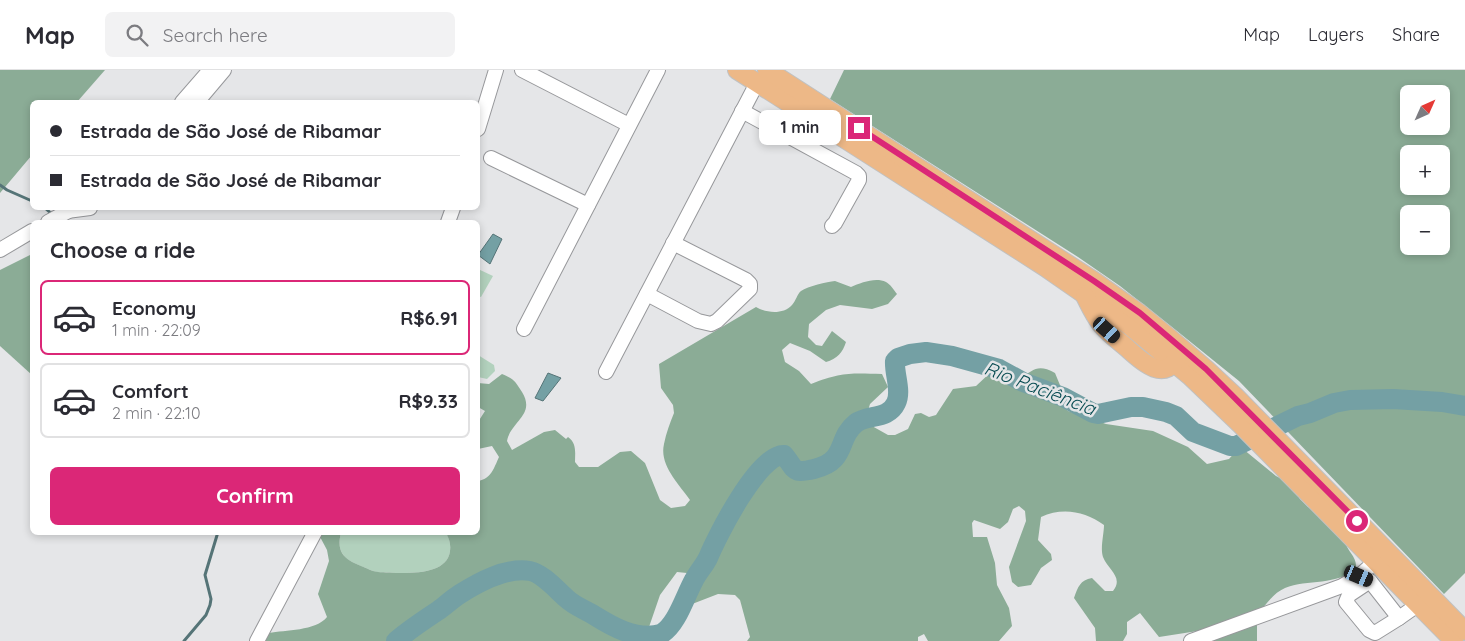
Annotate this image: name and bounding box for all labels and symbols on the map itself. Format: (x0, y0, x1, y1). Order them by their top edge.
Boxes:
north arrow (1400, 85, 1450, 135)
callout: 1 min (759, 110, 842, 146)
route end (848, 117, 870, 139)
car (1090, 314, 1123, 346)
water label: Rio Paciência (981, 356, 1100, 421)
route start (1346, 510, 1368, 532)
car (1342, 563, 1375, 589)

